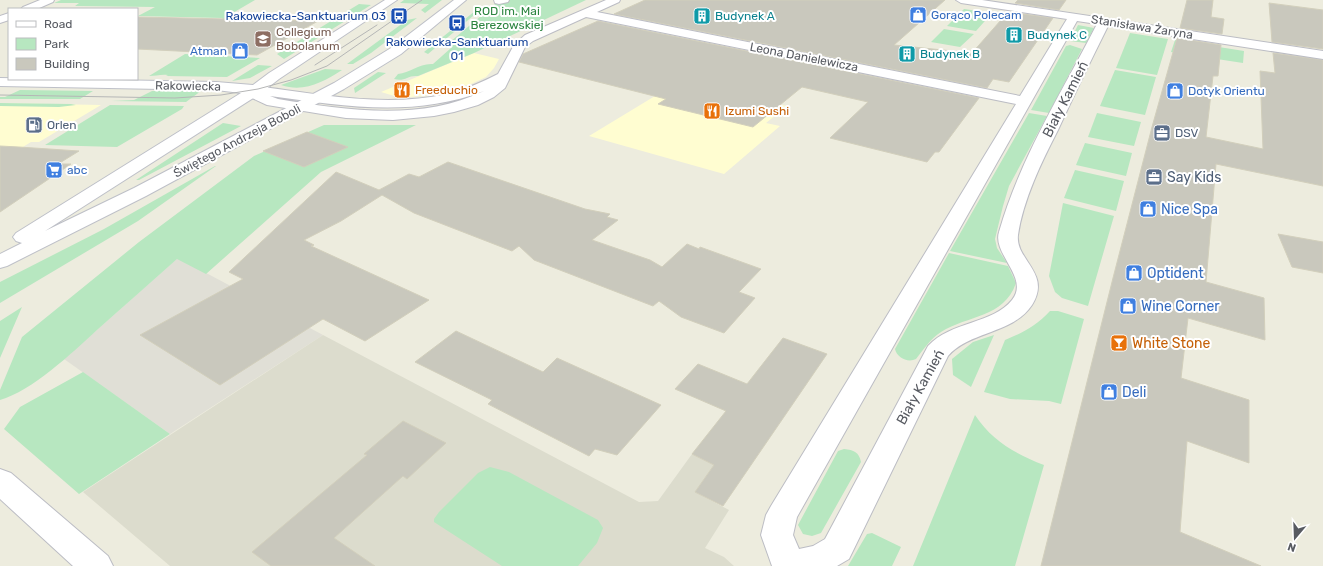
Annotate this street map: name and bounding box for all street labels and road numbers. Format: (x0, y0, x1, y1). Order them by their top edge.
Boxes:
street label: Stanisława Żaryna (1090, 12, 1194, 42)
street label: Leona Danielewicza (749, 40, 859, 74)
street label: Biały Kamień (1039, 58, 1092, 140)
street label: Rakowiecka (155, 78, 221, 94)
street label: Świętego Andrzeja Boboli (171, 101, 303, 180)
street label: Biały Kamień (893, 347, 948, 428)

